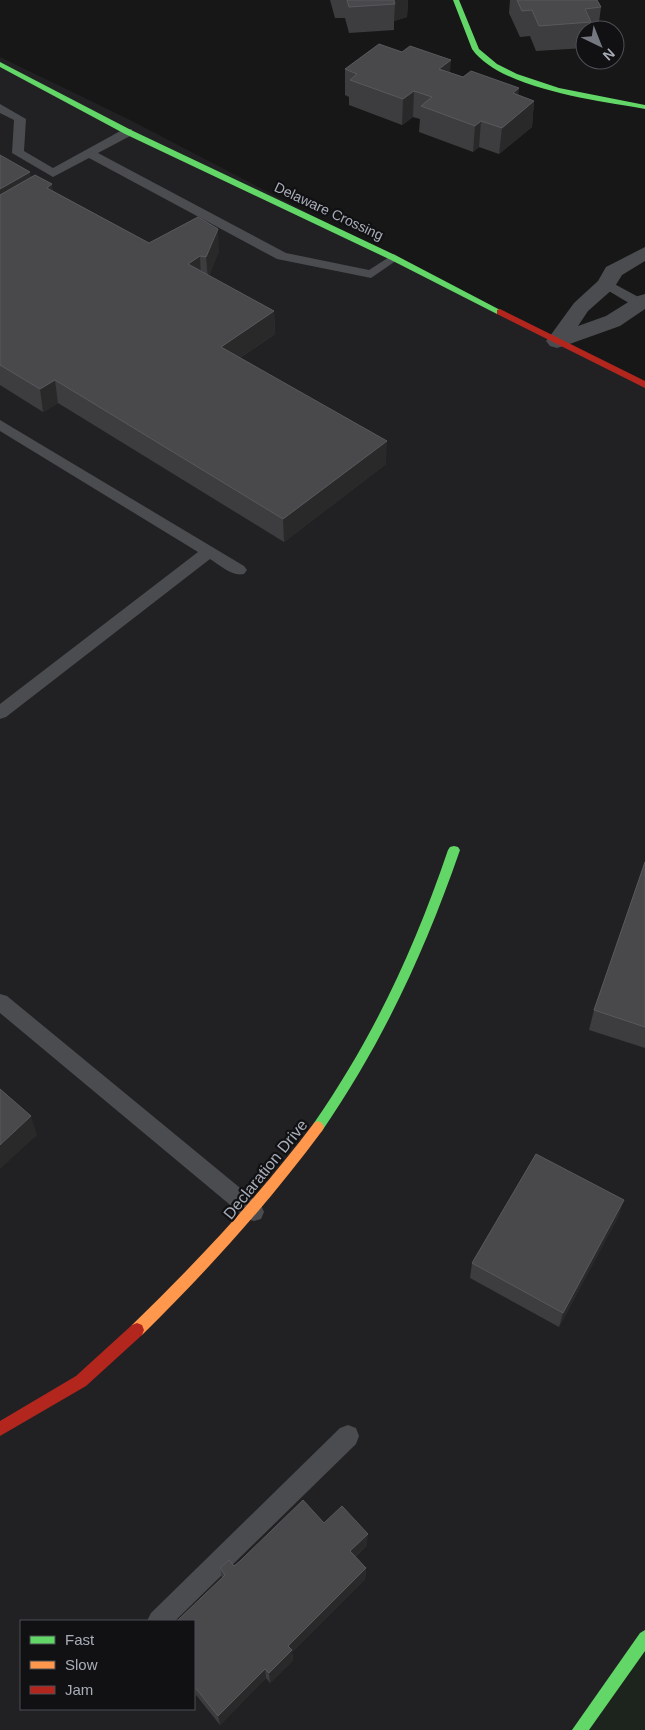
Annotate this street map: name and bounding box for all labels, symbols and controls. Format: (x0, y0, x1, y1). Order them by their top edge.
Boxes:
north arrow (575, 20, 625, 70)
text: N (600, 45, 618, 64)
street label: Delaware Crossing (272, 179, 386, 243)
street label: Declaration Drive (220, 1116, 311, 1222)
legend (20, 1620, 195, 1710)
text: Fast (65, 1631, 95, 1648)
text: Slow (65, 1656, 98, 1673)
text: Jam (65, 1681, 93, 1698)

